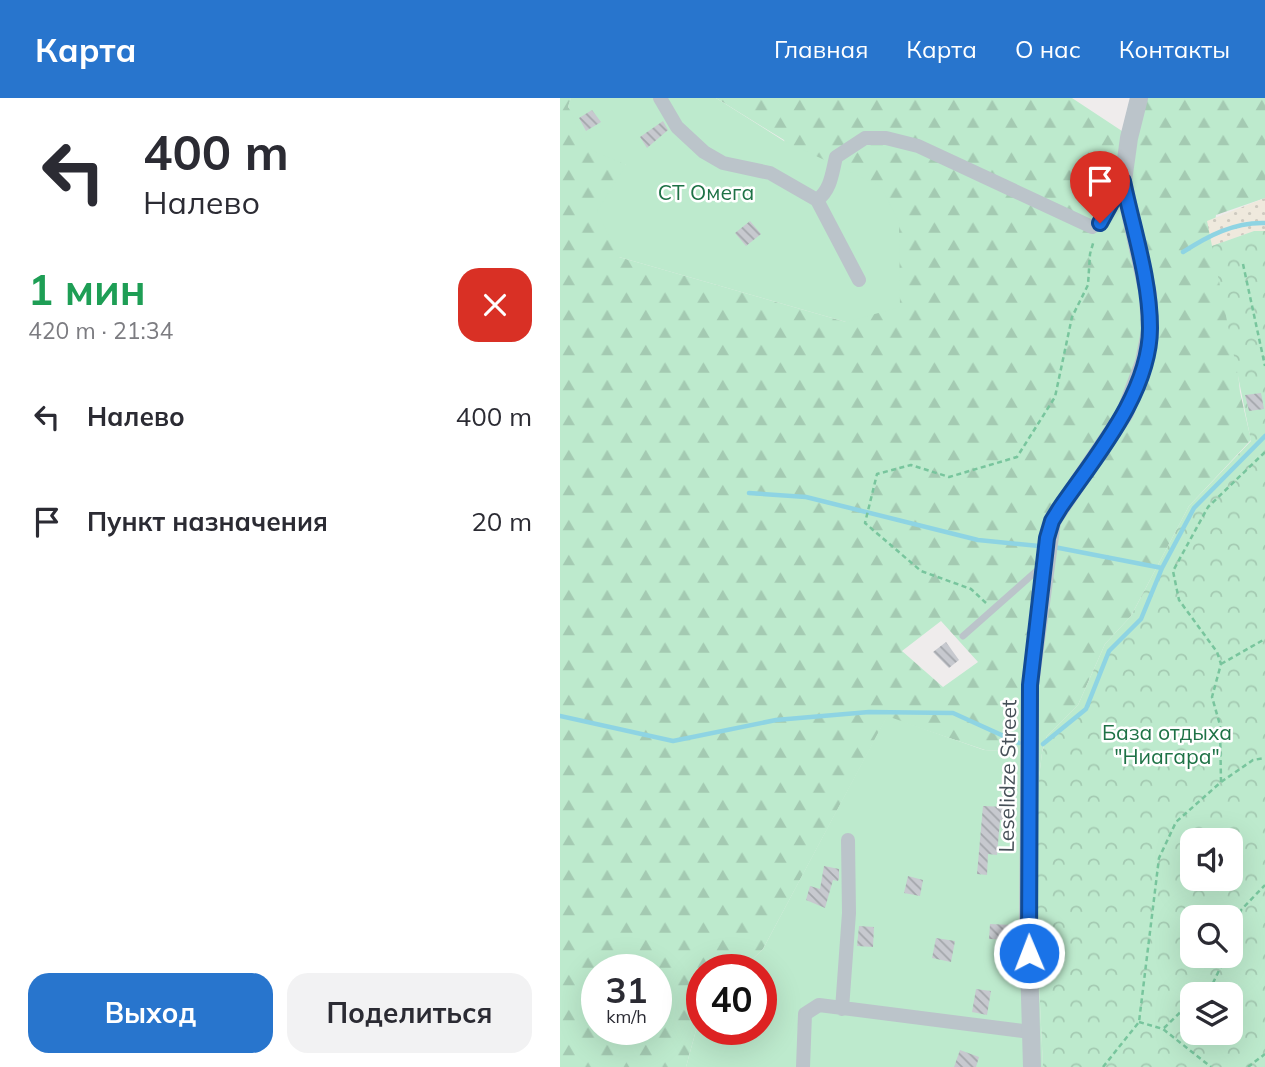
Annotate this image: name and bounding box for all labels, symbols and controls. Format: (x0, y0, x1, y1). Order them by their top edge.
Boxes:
text: Карта (35, 29, 137, 70)
text: Главная (774, 34, 868, 64)
text: Карта (906, 34, 977, 64)
text: О нас (1015, 34, 1081, 64)
text: Контакты (1119, 34, 1230, 64)
text: 400 m (143, 121, 289, 182)
icon: left (28, 126, 119, 217)
pin (1070, 151, 1130, 223)
icon: arrive (1081, 162, 1119, 200)
park label: СТ Омега (658, 179, 754, 205)
text: Налево (143, 182, 260, 222)
text: 1 мин (28, 263, 146, 316)
button: close (458, 268, 532, 342)
text: 420 m · 21:34 (28, 316, 173, 345)
icon: left (28, 398, 66, 436)
text: Налево (87, 400, 185, 433)
text: 400 m (456, 400, 532, 433)
icon: arrive (28, 503, 66, 541)
text: Пункт назначения (87, 505, 328, 538)
text: 20 m (471, 505, 532, 538)
street label: Leselidze Street (993, 699, 1021, 853)
park label: База отдыха "Ниагара" (1102, 719, 1232, 769)
map controls (1180, 828, 1243, 1045)
button: sound (1180, 828, 1243, 891)
button: search (1180, 905, 1243, 968)
position arrow (992, 916, 1066, 990)
speed limit sign: 40 (686, 954, 777, 1045)
text: 31 (605, 968, 648, 1012)
button: Выход (28, 973, 273, 1053)
button: Поделиться (287, 973, 532, 1053)
button: layers (1180, 982, 1243, 1045)
text: km/h (606, 1005, 647, 1028)

